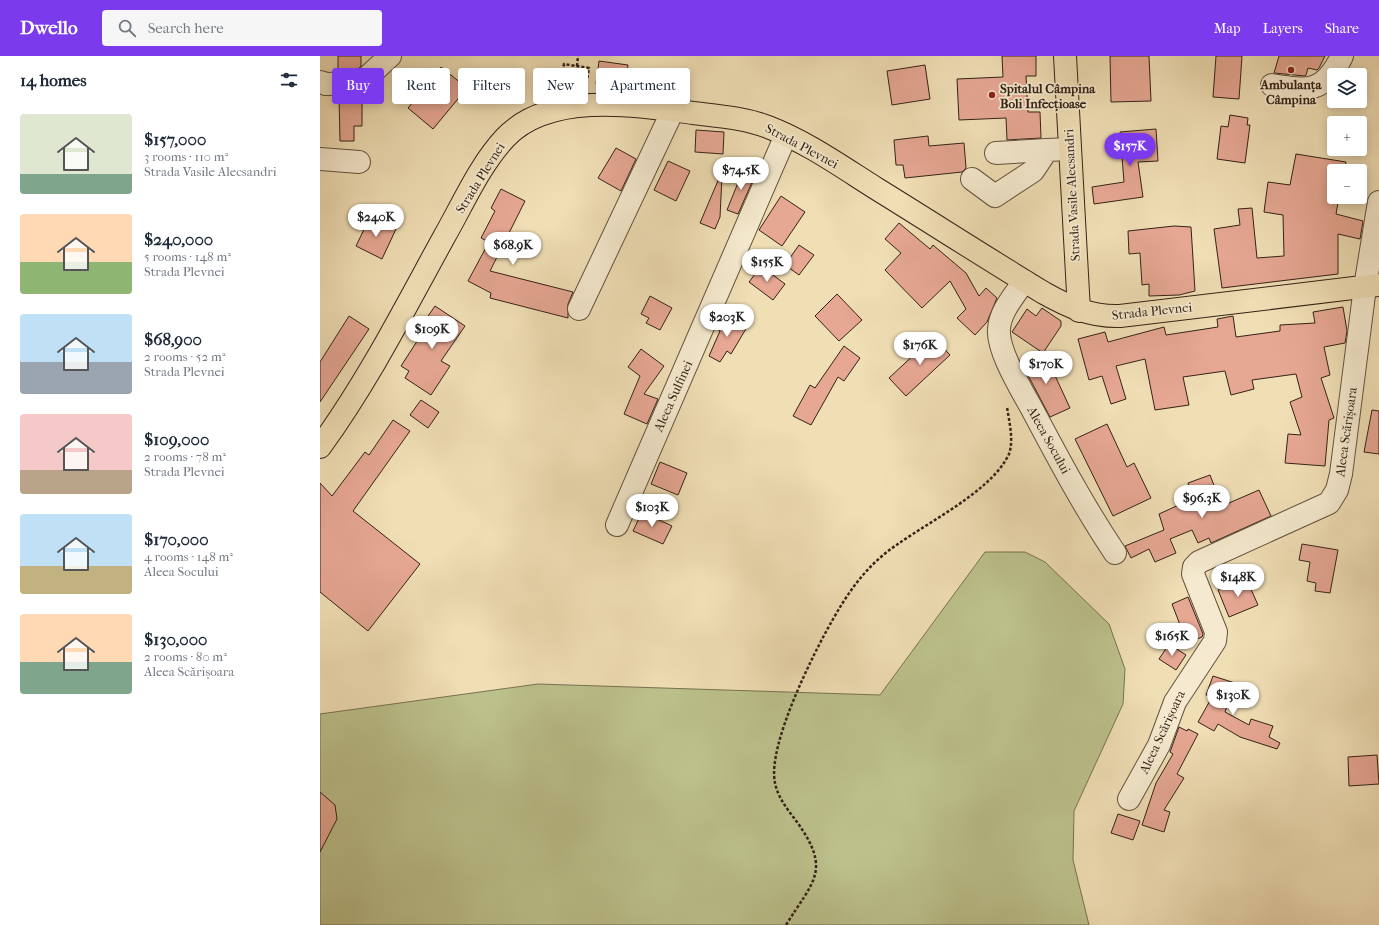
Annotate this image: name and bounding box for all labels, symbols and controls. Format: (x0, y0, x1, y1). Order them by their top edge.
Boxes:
search box (102, 10, 382, 46)
text: Dwello (20, 17, 78, 39)
icon: search (116, 17, 138, 39)
text: Search here (148, 19, 224, 37)
text: Map (1214, 20, 1241, 37)
text: Layers (1263, 20, 1303, 37)
text: Share (1325, 20, 1359, 37)
marker: Ambulanța Câmpina (1286, 65, 1296, 75)
chip: Buy (332, 68, 384, 104)
chip: Rent (392, 68, 450, 104)
chip: Filters (458, 68, 525, 104)
chip: New (533, 68, 588, 104)
chip: Apartment (596, 68, 690, 104)
map controls (1327, 68, 1367, 204)
button: layers (1327, 68, 1367, 108)
icon: filters (278, 69, 300, 91)
text: 14 homes (20, 70, 87, 90)
place label: Ambulanța Câmpina (1259, 77, 1323, 108)
place label: Spitalul Câmpina Boli Infecțioase (1000, 81, 1096, 112)
marker: Spitalul Câmpina Boli Infecțioase (987, 90, 997, 100)
button: + (1327, 116, 1367, 156)
street label: Strada Plevnei (763, 120, 841, 172)
street label: Strada Vasile Alecsandri (1061, 128, 1083, 262)
text: $157,000 (144, 129, 206, 149)
icon: home (52, 130, 100, 178)
pin: $157K (1102, 133, 1158, 167)
text: $157K (1113, 138, 1147, 153)
street label: Strada Plevnei (452, 140, 508, 216)
text: 3 rooms · 110 m² (144, 149, 228, 164)
pin: $74.5K (708, 157, 774, 191)
text: $74.5K (722, 162, 760, 177)
text: Strada Vasile Alecsandri (144, 164, 277, 179)
button: − (1327, 164, 1367, 204)
pin: $240K (348, 204, 404, 238)
text: $240K (357, 209, 395, 224)
text: $240,000 (144, 229, 213, 249)
icon: home (52, 230, 100, 278)
pin: $68.9K (480, 232, 546, 266)
text: $68.9K (493, 237, 533, 252)
text: 5 rooms · 148 m² (144, 249, 231, 264)
pin: $155K (739, 249, 795, 283)
text: $155K (751, 254, 783, 269)
text: Strada Plevnei (144, 264, 225, 279)
street label: Strada Plevnei (1111, 299, 1193, 323)
pin: $203K (699, 304, 755, 338)
text: $203K (709, 309, 745, 324)
pin: $109K (404, 316, 460, 350)
text: $109K (414, 321, 450, 336)
text: $68,900 (144, 329, 202, 349)
icon: home (52, 330, 100, 378)
pin: $176K (892, 332, 948, 366)
text: $176K (903, 337, 937, 352)
text: 2 rooms · 52 m² (144, 349, 225, 364)
pin: $170K (1018, 351, 1074, 385)
text: $170K (1029, 356, 1063, 371)
street label: Aleea Sulfinei (650, 358, 695, 435)
text: Strada Plevnei (144, 364, 225, 379)
street label: Aleea Scărișoara (1332, 385, 1360, 479)
street label: Aleea Socului (1024, 403, 1074, 476)
text: $109,000 (144, 429, 209, 449)
icon: home (52, 430, 100, 478)
text: 2 rooms · 78 m² (144, 449, 226, 464)
text: Strada Plevnei (144, 464, 225, 479)
pin: $96.3K (1169, 485, 1235, 519)
text: $96.3K (1183, 490, 1221, 505)
pin: $103K (624, 494, 680, 528)
text: $103K (635, 499, 669, 514)
text: $170,000 (144, 529, 209, 549)
icon: home (52, 530, 100, 578)
text: 4 rooms · 148 m² (144, 549, 233, 564)
text: Aleea Socului (144, 564, 219, 579)
pin: $148K (1210, 564, 1266, 598)
text: $148K (1220, 569, 1256, 584)
pin: $165K (1144, 623, 1200, 657)
text: $165K (1155, 628, 1189, 643)
text: $130,000 (144, 629, 207, 649)
icon: home (52, 630, 100, 678)
text: 2 rooms · 80 m² (144, 649, 227, 664)
text: Aleea Scărișoara (144, 664, 234, 679)
pin: $130K (1205, 682, 1261, 716)
street label: Aleea Scărișoara (1136, 687, 1188, 777)
text: $130K (1216, 687, 1250, 702)

